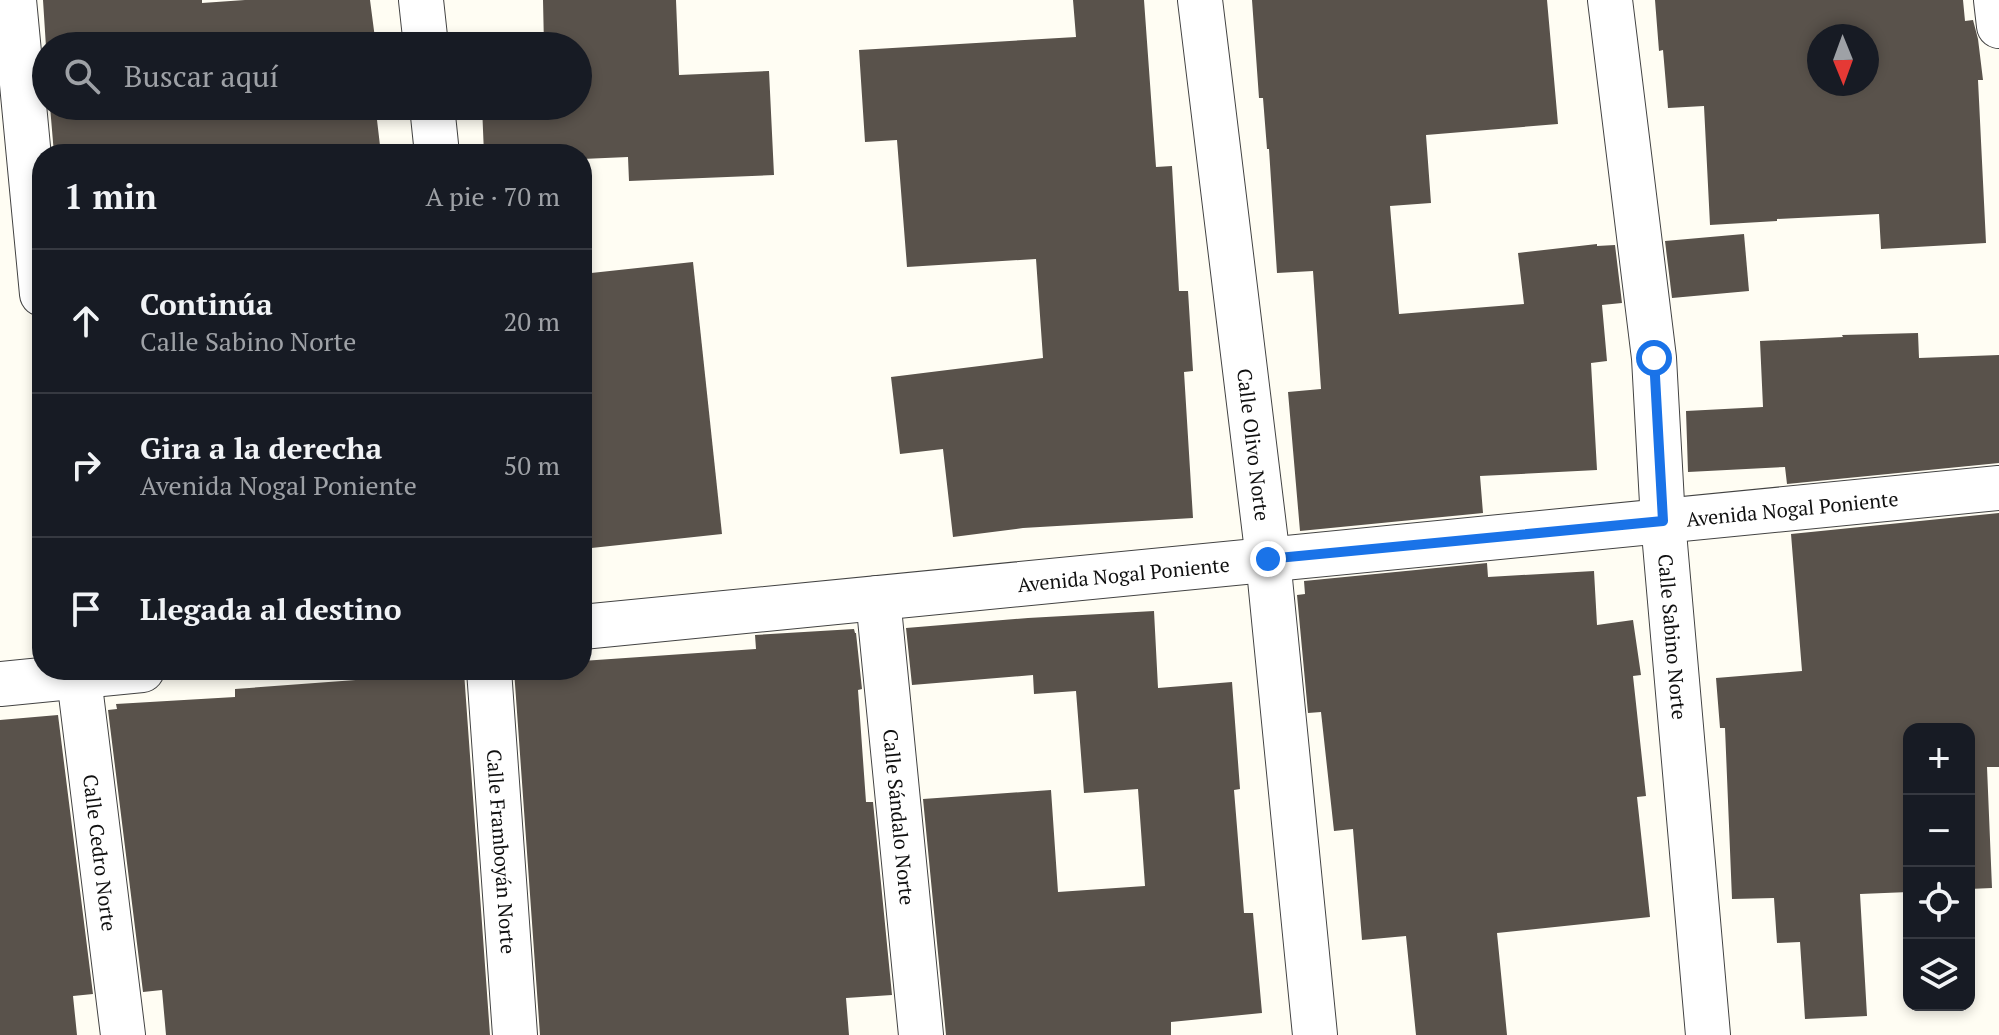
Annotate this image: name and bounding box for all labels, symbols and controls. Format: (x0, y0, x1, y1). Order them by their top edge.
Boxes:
north arrow (1807, 24, 1879, 96)
search box (32, 32, 592, 120)
icon: search (60, 54, 104, 98)
text: Buscar aquí (124, 56, 278, 96)
text: 1 min (64, 174, 157, 219)
text: A pie · 70 m (425, 179, 560, 213)
text: Continúa (140, 284, 273, 324)
icon: ahead (64, 299, 108, 343)
text: 20 m (504, 304, 560, 338)
text: Calle Sabino Norte (140, 324, 356, 358)
route start (1636, 340, 1672, 376)
street label: Calle Olivo Norte (1231, 367, 1277, 523)
text: Gira a la derecha (140, 428, 382, 468)
icon: right (64, 443, 108, 487)
text: 50 m (504, 448, 560, 482)
text: Avenida Nogal Poniente (140, 468, 417, 502)
street label: Avenida Nogal Poniente (1685, 484, 1900, 532)
route end (1250, 541, 1286, 577)
street label: Avenida Nogal Poniente (1016, 550, 1231, 598)
street label: Calle Sabino Norte (1652, 553, 1694, 721)
icon: arrive (64, 587, 108, 631)
text: Llegada al destino (140, 589, 401, 629)
map controls (1903, 723, 1975, 1011)
button: + (1903, 723, 1975, 795)
street label: Calle Sándalo Norte (877, 728, 922, 906)
street label: Calle Framboyán Norte (481, 748, 523, 955)
street label: Calle Cedro Norte (77, 773, 124, 933)
button: − (1903, 795, 1975, 867)
button: locate (1903, 867, 1975, 939)
button: layers (1903, 939, 1975, 1011)

